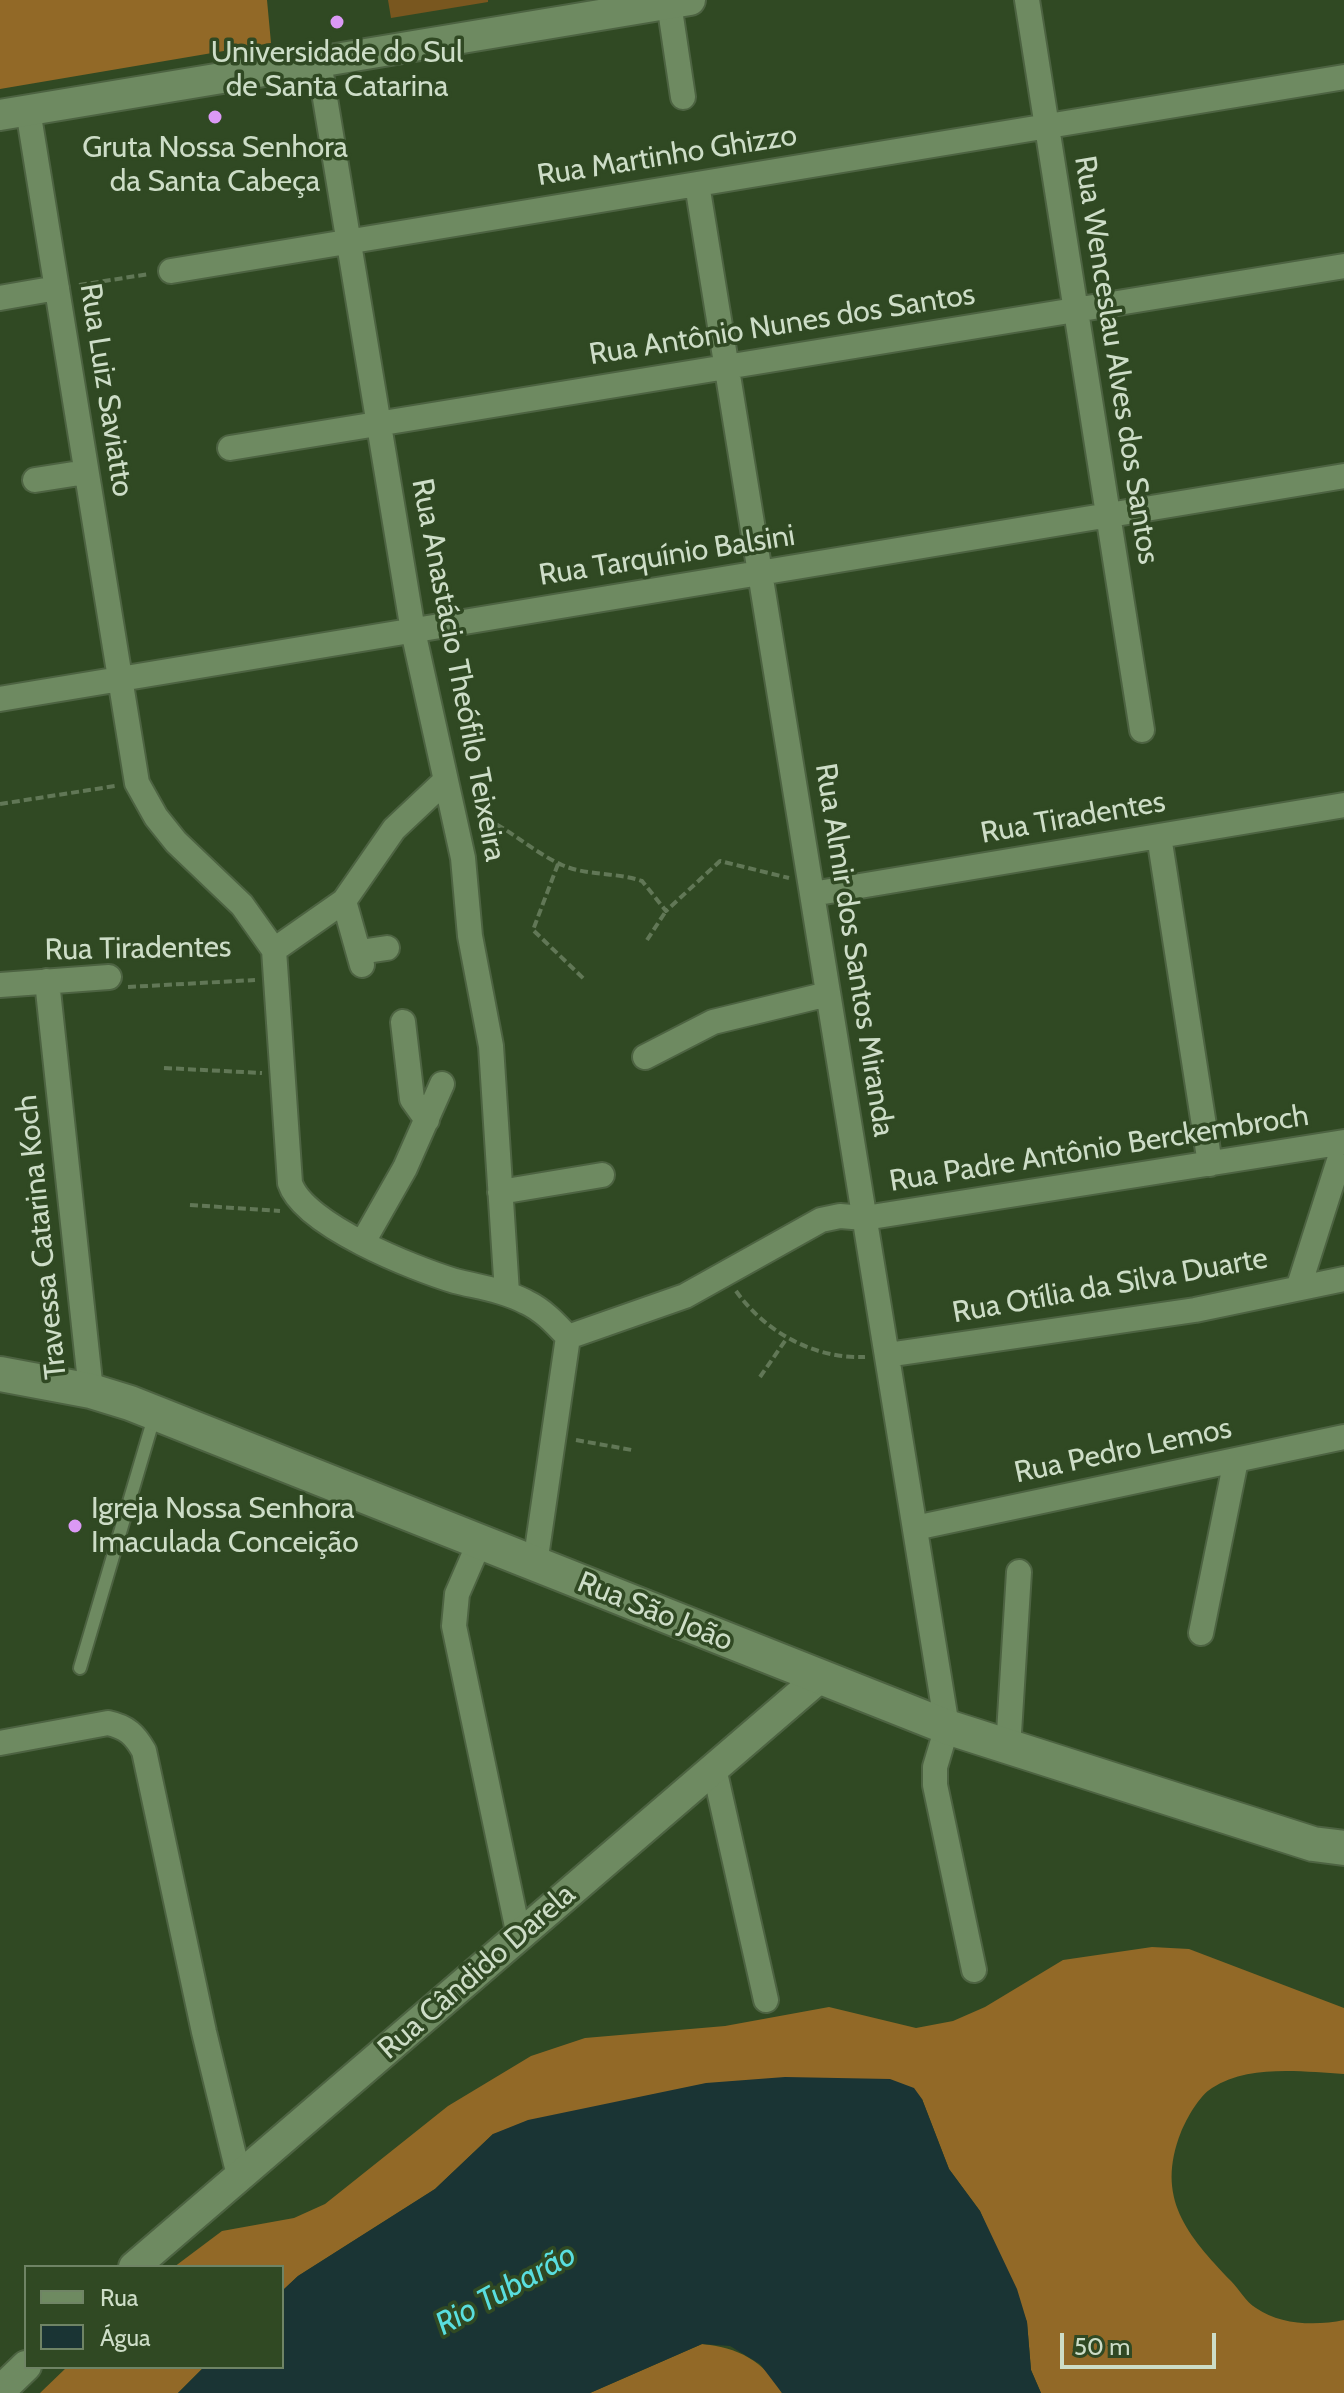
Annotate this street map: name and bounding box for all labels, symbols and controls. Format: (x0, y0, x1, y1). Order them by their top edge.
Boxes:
marker: Universidade do Sul de Santa Catarina (328, 13, 346, 31)
place label: Universidade do Sul de Santa Catarina (211, 35, 463, 106)
marker: Gruta Nossa Senhora da Santa Cabeça (206, 108, 224, 126)
street label: Rua Martinho Ghizzo (535, 118, 799, 194)
place label: Gruta Nossa Senhora da Santa Cabeça (82, 130, 348, 200)
street label: Rua Wenceslau Alves dos Santos (1066, 153, 1166, 567)
street label: Rua Antônio Nunes dos Santos (587, 277, 977, 373)
street label: Rua Luiz Saviatto (71, 281, 141, 499)
street label: Rua Anastácio Theófilo Teixeira (403, 476, 513, 864)
street label: Rua Tarquínio Balsini (536, 518, 798, 594)
street label: Rua Almir dos Santos Miranda (807, 761, 901, 1139)
street label: Rua Tiradentes (978, 784, 1168, 852)
street label: Rua Tiradentes (44, 929, 232, 969)
street label: Travessa Catarina Koch (9, 1093, 75, 1381)
street label: Rua Padre Antônio Berckembroch (887, 1098, 1311, 1200)
street label: Rua Otília da Silva Duarte (950, 1241, 1270, 1331)
street label: Rua Pedro Lemos (1011, 1410, 1235, 1492)
place label: Igreja Nossa Senhora Imaculada Conceição (91, 1491, 359, 1562)
marker: Igreja Nossa Senhora Imaculada Conceição (66, 1517, 84, 1535)
street label: Rua São João (572, 1565, 738, 1659)
street label: Rua Cândido Darela (371, 1877, 583, 2067)
water label: Rio Tubarão (429, 2236, 583, 2344)
legend (24, 2265, 284, 2369)
text: Rua (100, 2283, 138, 2312)
scale bar (1064, 2317, 1220, 2367)
text: Água (100, 2323, 151, 2352)
text: 50 m (1074, 2332, 1130, 2361)

